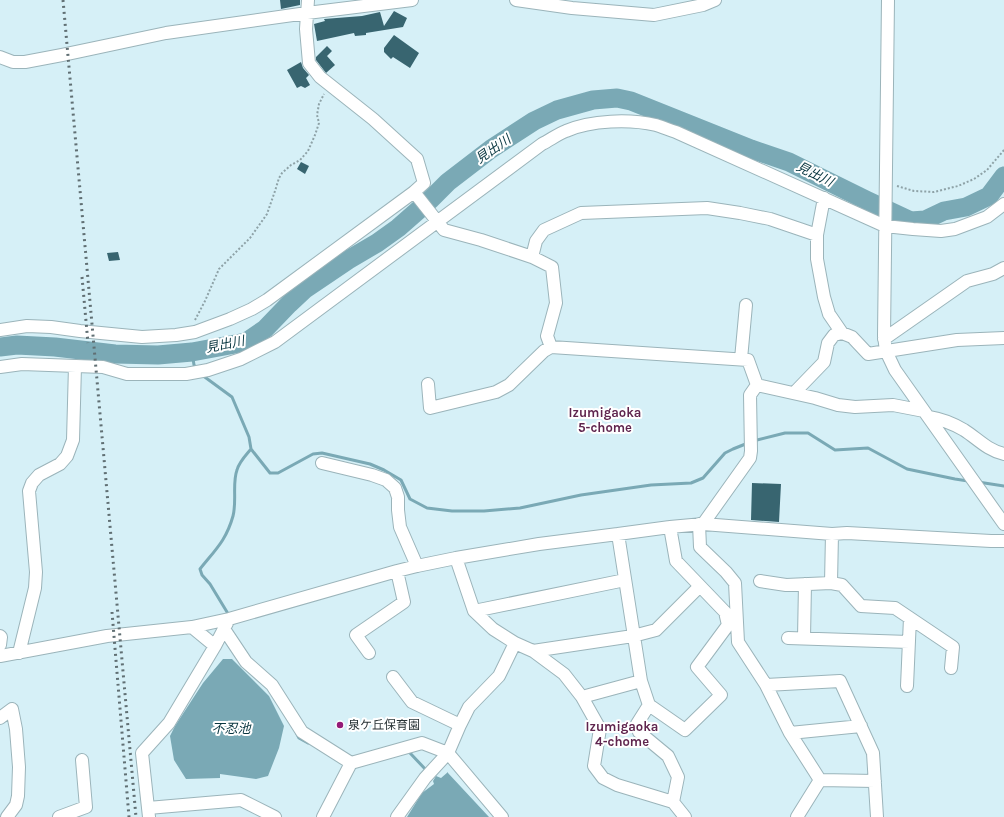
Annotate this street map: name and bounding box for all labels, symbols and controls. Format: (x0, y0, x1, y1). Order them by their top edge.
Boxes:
water label: 見出川 (473, 131, 515, 166)
water label: 見出川 (794, 159, 838, 190)
water label: 見出川 (204, 333, 248, 355)
district label: Izumigaoka 5-chome (569, 405, 641, 435)
place label: 泉ケ丘保育園 (348, 718, 420, 732)
district label: Izumigaoka 4-chome (586, 719, 658, 749)
marker: 泉ケ丘保育園 (335, 720, 345, 730)
water label: 不忍池 (211, 721, 252, 736)

